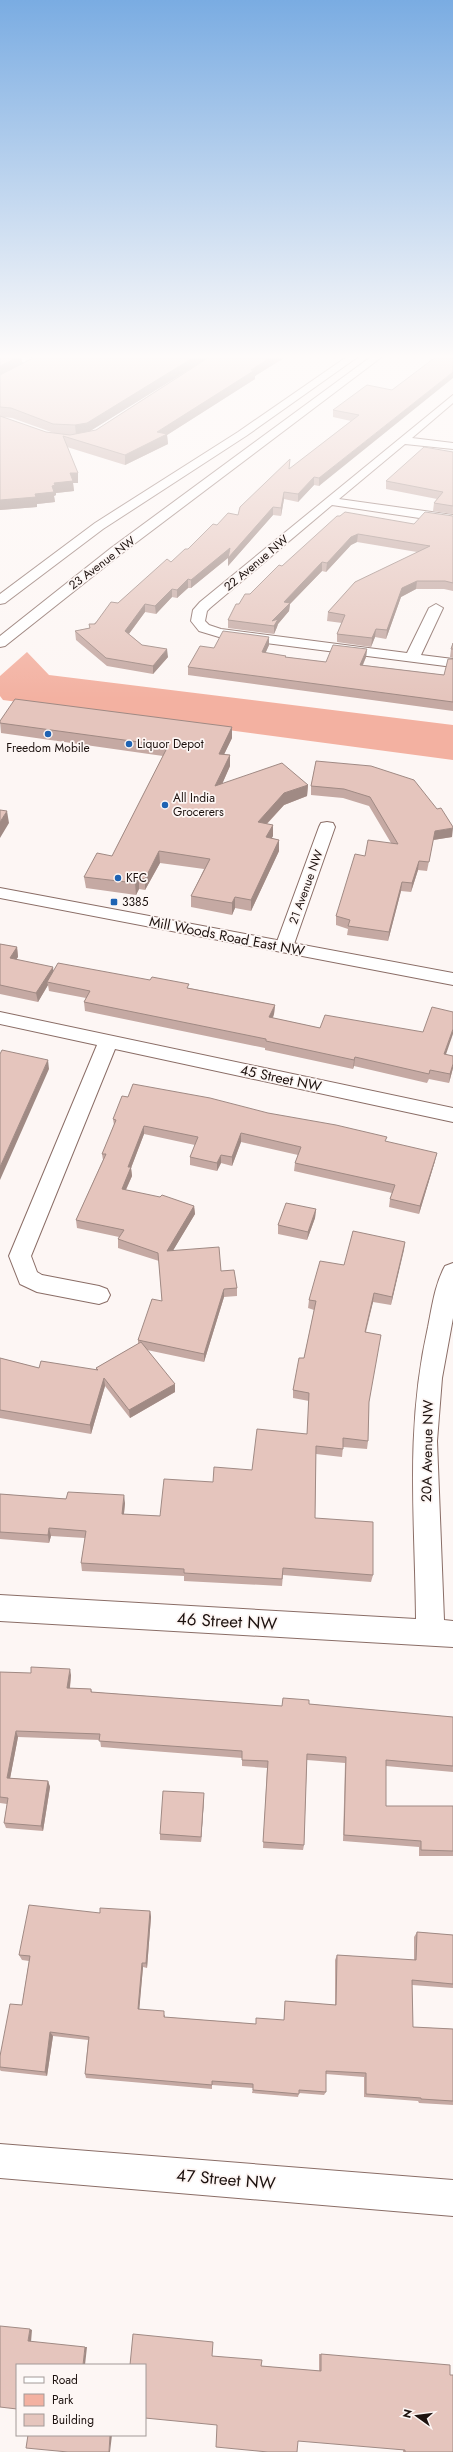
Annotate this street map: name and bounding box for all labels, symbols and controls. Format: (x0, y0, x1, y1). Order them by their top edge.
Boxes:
street label: 22 Avenue NW (220, 531, 292, 595)
street label: 23 Avenue NW (65, 532, 139, 594)
marker: Freedom Mobile (43, 729, 53, 739)
place label: Liquor Depot (137, 735, 204, 753)
place label: Freedom Mobile (6, 739, 90, 757)
marker: Liquor Depot (124, 739, 134, 749)
place label: All India Grocerers (173, 789, 224, 821)
marker: All India Grocerers (160, 800, 170, 810)
street label: 21 Avenue NW (284, 847, 328, 927)
place label: KFC (126, 869, 147, 887)
marker: KFC (113, 873, 123, 883)
place label: 3385 (122, 893, 149, 911)
marker: 3385 (109, 897, 119, 907)
street label: Mill Woods Road East NW (147, 911, 307, 961)
street label: 45 Street NW (239, 1060, 324, 1096)
street label: 20A Avenue NW (416, 1400, 438, 1502)
street label: 46 Street NW (176, 1606, 278, 1636)
street label: 47 Street NW (175, 2163, 277, 2195)
legend (16, 2364, 146, 2436)
text: Road (52, 2371, 78, 2389)
text: Park (52, 2391, 74, 2409)
north arrow (397, 2396, 437, 2436)
text: N (398, 2407, 416, 2420)
text: Building (52, 2411, 94, 2429)

